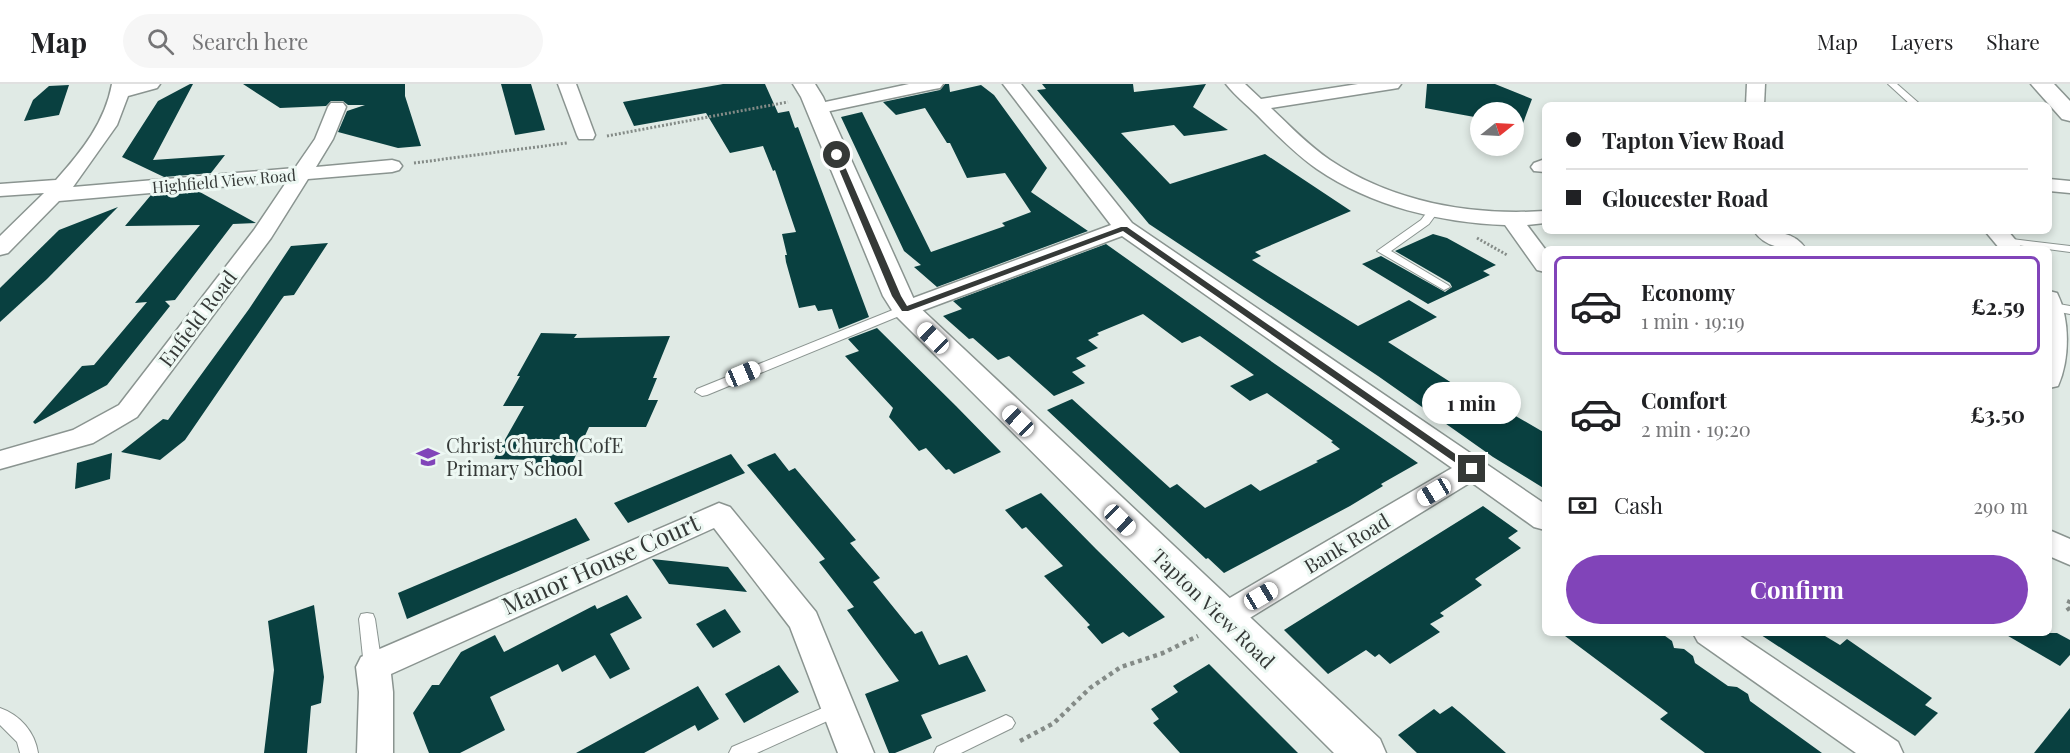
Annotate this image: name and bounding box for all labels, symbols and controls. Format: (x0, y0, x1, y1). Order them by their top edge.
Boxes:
search box (123, 14, 543, 68)
text: Map (30, 23, 87, 60)
icon: search (144, 25, 177, 58)
text: Search here (192, 26, 308, 56)
text: Map (1817, 27, 1858, 55)
text: Layers (1891, 27, 1953, 55)
text: Share (1986, 27, 2040, 55)
north arrow (1470, 102, 1524, 156)
map controls (1470, 102, 1524, 156)
text: Tapton View Road (1602, 125, 1784, 155)
route start (823, 141, 850, 168)
street label: Highfield View Road (151, 164, 297, 197)
text: Gloucester Road (1602, 183, 1768, 213)
street label: Enfield Road (152, 264, 242, 372)
text: Economy (1641, 277, 1735, 307)
icon: car (1569, 279, 1623, 333)
text: £2.59 (1971, 291, 2025, 321)
text: 1 min · 19:19 (1641, 307, 1745, 334)
car (914, 319, 952, 357)
car (723, 359, 763, 389)
callout: 1 min (1422, 382, 1522, 424)
text: Comfort (1641, 385, 1727, 415)
icon: car (1569, 387, 1623, 441)
text: 1 min (1447, 389, 1496, 416)
text: £3.50 (1970, 399, 2025, 429)
car (999, 402, 1037, 440)
text: 2 min · 19:20 (1641, 415, 1751, 442)
place label: Christ Church CofE Primary School (446, 431, 624, 481)
school or university icon: Christ Church CofE Primary School (415, 444, 441, 470)
route end (1458, 455, 1485, 482)
car (1414, 475, 1454, 509)
icon: cash (1566, 489, 1599, 522)
text: Cash (1614, 490, 1663, 520)
text: 290 m (1974, 492, 2028, 519)
car (1101, 501, 1139, 539)
street label: Manor House Court (496, 505, 704, 621)
street label: Bank Road (1298, 506, 1394, 579)
street label: Tapton View Road (1147, 542, 1282, 674)
button: Confirm (1566, 555, 2028, 624)
car (1241, 579, 1281, 613)

